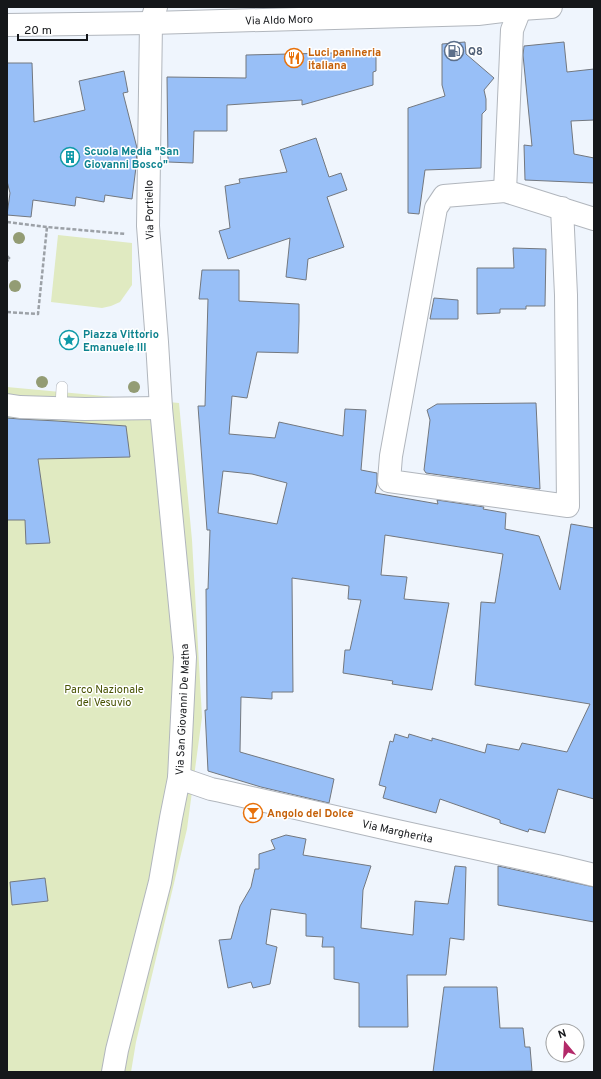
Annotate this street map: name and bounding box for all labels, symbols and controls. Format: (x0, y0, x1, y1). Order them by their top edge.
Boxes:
street label: Via Aldo Moro (245, 13, 313, 28)
scale bar (18, 16, 87, 42)
text: 20 m (24, 23, 52, 39)
fuel station icon: Q8 (443, 40, 465, 62)
place label: Q8 (468, 45, 483, 59)
place label: Luci panineria italiana (308, 46, 381, 73)
restaurant icon: Luci panineria italiana (283, 47, 305, 69)
place label: Scuola Media "San Giovanni Bosco" (84, 145, 179, 172)
building icon: Scuola Media "San Giovanni Bosco" (59, 146, 81, 168)
street label: Via Portiello (142, 180, 158, 240)
place label: Piazza Vittorio Emanuele III (83, 328, 159, 355)
place icon: Piazza Vittorio Emanuele III (58, 329, 80, 351)
street label: Via San Giovanni De Matha (173, 643, 193, 776)
park label: Parco Nazionale del Vesuvio (64, 683, 144, 710)
bar icon: Angolo del Dolce (242, 802, 264, 824)
place label: Angolo del Dolce (267, 807, 354, 821)
street label: Via Margherita (360, 817, 434, 847)
north arrow (545, 1023, 585, 1063)
text: N (556, 1027, 568, 1042)

